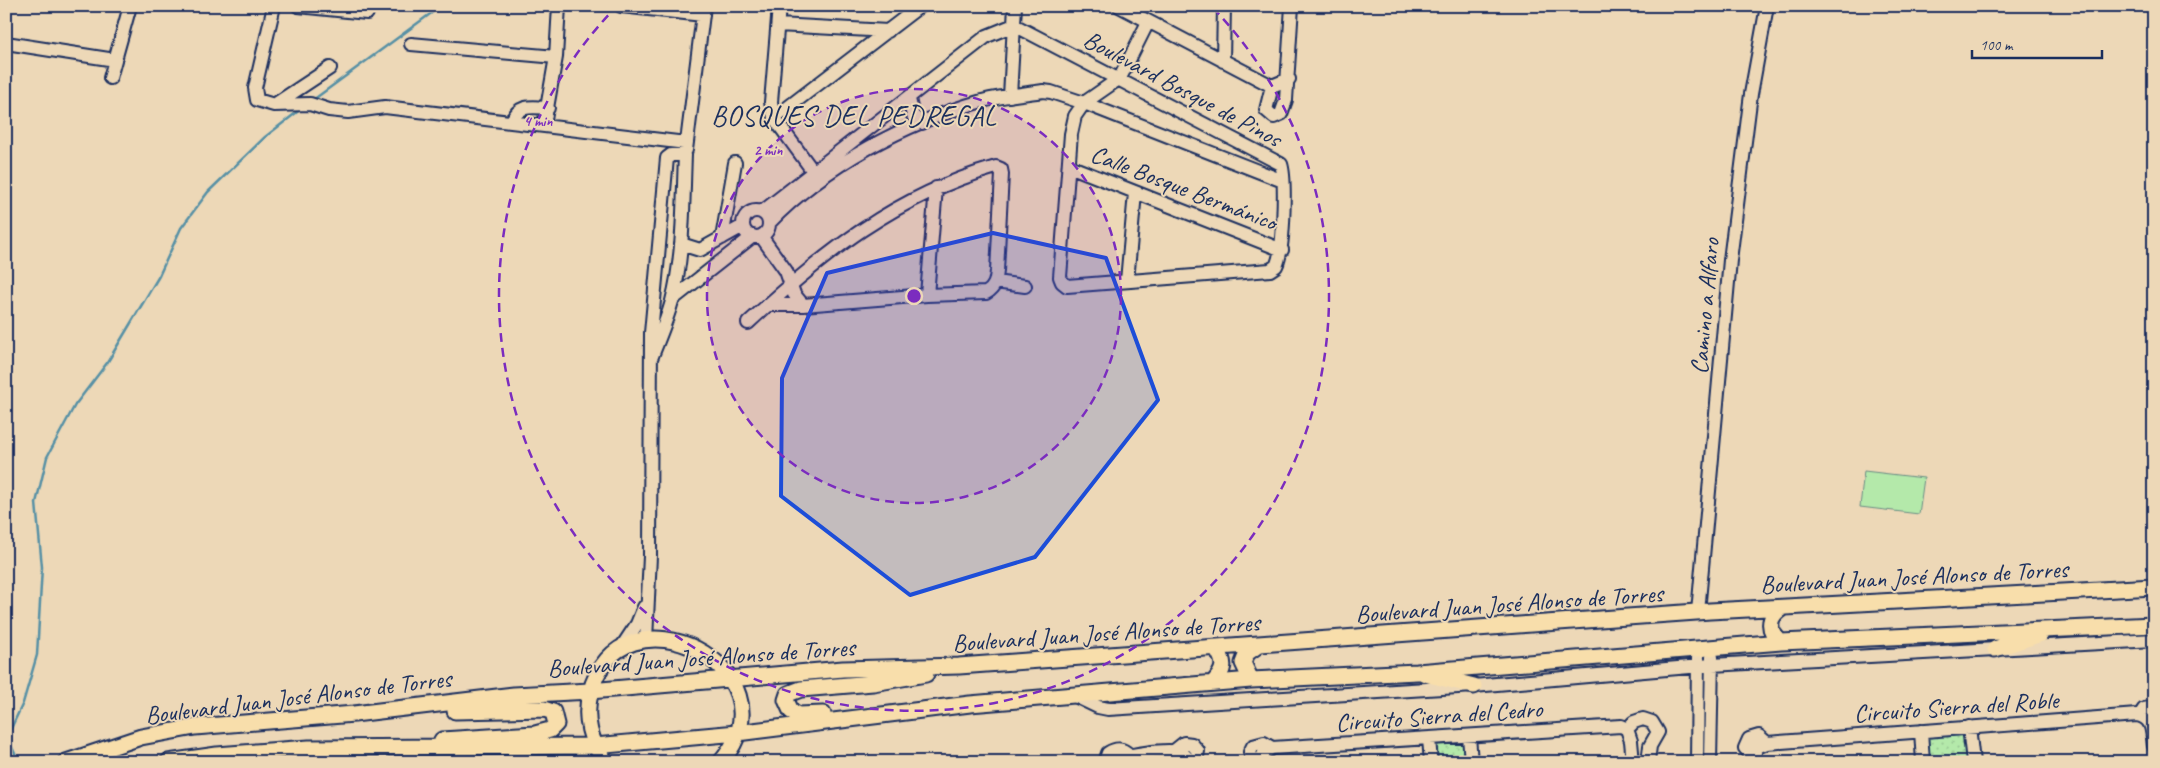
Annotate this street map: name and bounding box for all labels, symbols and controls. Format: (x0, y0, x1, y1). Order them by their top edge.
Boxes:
street label: Boulevard Bosque de Pinos (1078, 23, 1289, 156)
scale bar (1972, 28, 2102, 60)
text: 100 m (1980, 36, 2014, 55)
district label: BOSQUES DEL PEDREGAL (711, 98, 997, 133)
text: 4 min (524, 112, 553, 131)
street label: Calle Bosque Bermánico (1086, 138, 1284, 239)
text: 2 min (754, 141, 783, 160)
street label: Camino a Alfaro (1683, 236, 1727, 375)
centre of rings (905, 287, 923, 305)
street label: Boulevard Juan José Alonso de Torres (1759, 553, 2071, 601)
street label: Boulevard Juan José Alonso de Torres (1354, 577, 1666, 631)
street label: Boulevard Juan José Alonso de Torres (951, 606, 1263, 660)
street label: Boulevard Juan José Alonso de Torres (546, 631, 858, 685)
street label: Boulevard Juan José Alonso de Torres (143, 662, 455, 732)
street label: Circuito Sierra del Roble (1853, 684, 2061, 730)
street label: Circuito Sierra del Cedro (1335, 693, 1545, 739)

